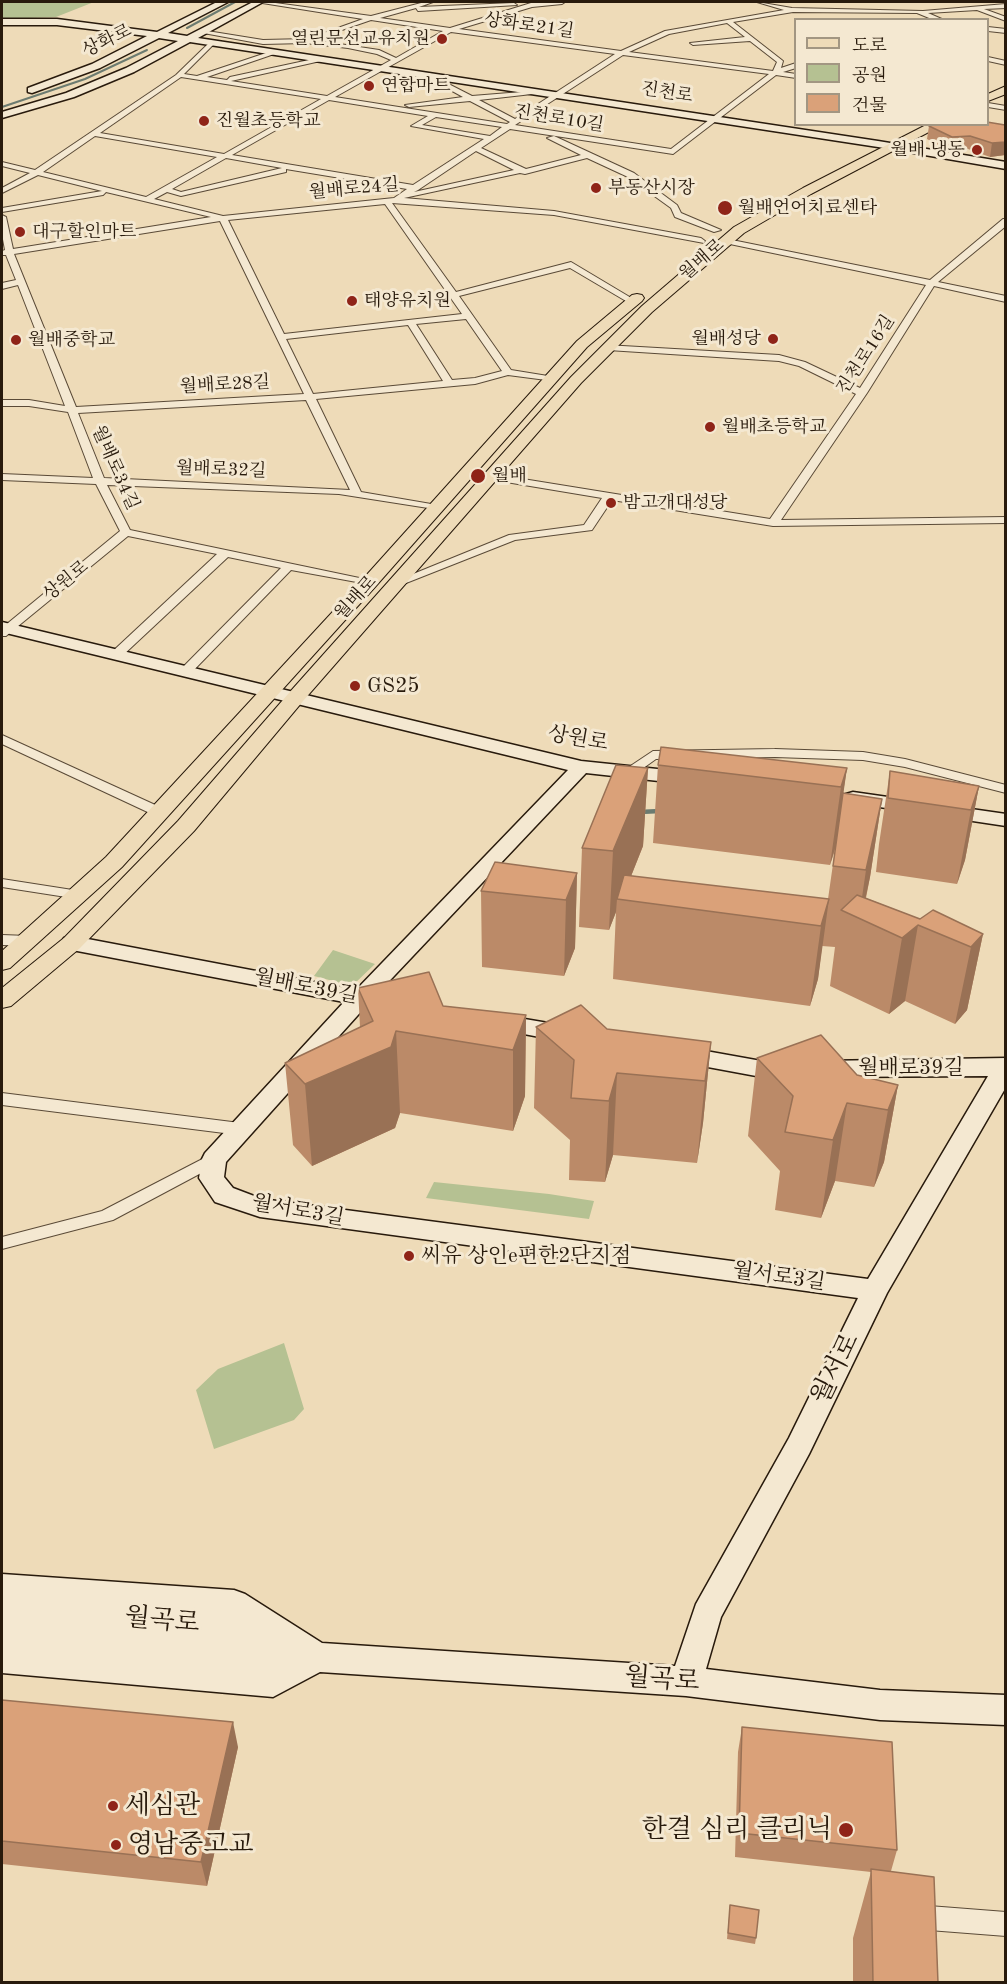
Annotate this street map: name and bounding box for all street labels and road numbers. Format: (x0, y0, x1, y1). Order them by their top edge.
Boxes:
street label: 상화로21길 (483, 9, 575, 43)
street label: 상화로 (79, 20, 135, 62)
street label: 진천로 (640, 78, 694, 108)
street label: 진천로10길 (513, 101, 605, 137)
street label: 월배로24길 (308, 174, 400, 204)
street label: 월배로 (675, 235, 729, 285)
street label: 진천로16길 (832, 311, 900, 399)
street label: 월배로28길 (179, 372, 271, 398)
street label: 월배로34길 (87, 422, 143, 514)
street label: 월배로32길 (175, 458, 267, 482)
street label: 상원로 (39, 556, 93, 606)
street label: 월배로 (331, 571, 381, 625)
street label: 상원로 (546, 721, 610, 757)
street label: 월배로39길 (252, 965, 360, 1009)
street label: 월배로39길 (858, 1055, 964, 1081)
street label: 월서로3길 (250, 1190, 346, 1232)
street label: 월서로3길 (731, 1258, 827, 1296)
street label: 월서로 (805, 1328, 867, 1410)
street label: 월곡로 (123, 1602, 201, 1640)
street label: 월곡로 (623, 1662, 701, 1698)

